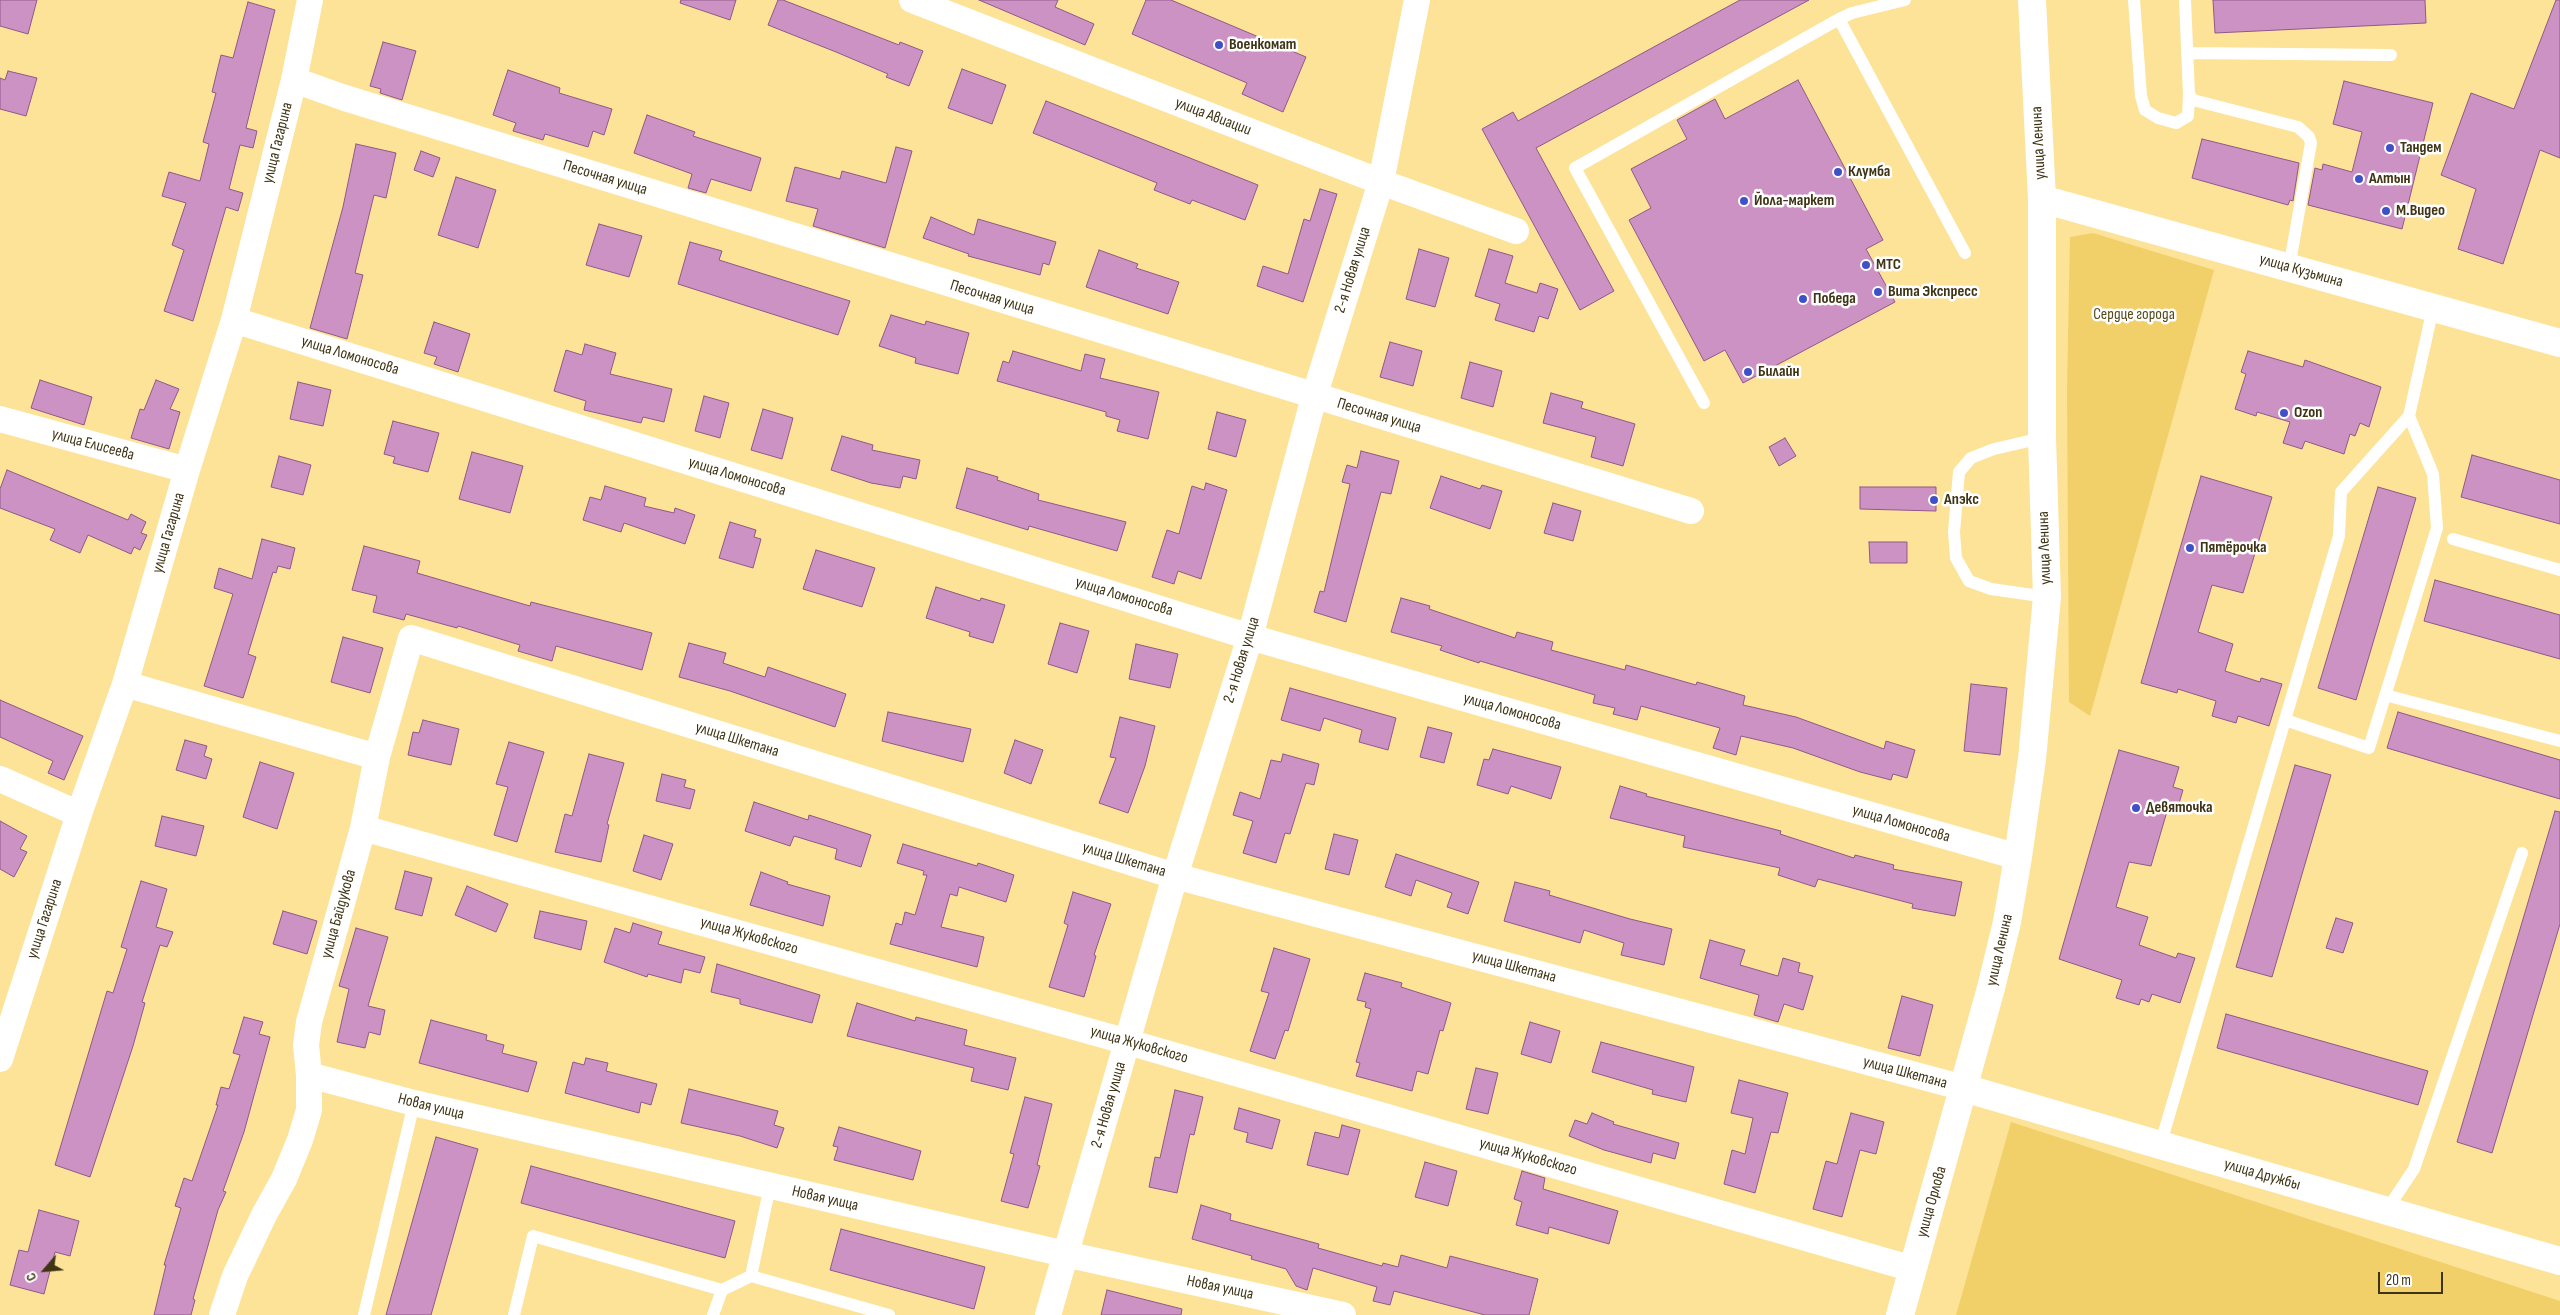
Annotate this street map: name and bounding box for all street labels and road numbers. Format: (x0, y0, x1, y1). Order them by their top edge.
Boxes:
street label: улица Авиации (1172, 94, 1254, 140)
street label: улица Гагарина (259, 100, 297, 186)
street label: улица Ленина (2027, 106, 2051, 180)
street label: Песочная улица (561, 156, 649, 200)
street label: 2-я Новая улица (1331, 225, 1375, 315)
street label: улица Кузьмина (2257, 250, 2345, 292)
street label: Песочная улица (948, 276, 1036, 320)
street label: улица Ломоносова (299, 332, 401, 380)
street label: Песочная улица (1335, 394, 1423, 438)
street label: улица Елисеева (50, 425, 136, 465)
street label: улица Ломоносова (686, 453, 788, 501)
street label: улица Гагарина (148, 491, 190, 575)
street label: улица Ленина (2034, 511, 2056, 585)
street label: улица Ломоносова (1073, 573, 1175, 621)
street label: 2-я Новая улица (1220, 615, 1264, 705)
street label: улица Ломоносова (1461, 689, 1563, 735)
street label: улица Шкетана (693, 718, 781, 762)
street label: улица Ломоносова (1850, 801, 1952, 847)
street label: улица Шкетана (1080, 838, 1168, 882)
street label: улица Байдукова (317, 867, 361, 961)
street label: улица Гагарина (23, 877, 67, 961)
street label: улица Ленина (1982, 912, 2018, 988)
street label: улица Жуковского (698, 913, 800, 959)
street label: улица Шкетана (1470, 947, 1558, 987)
street label: улица Жуковского (1088, 1022, 1190, 1068)
street label: улица Шкетана (1861, 1053, 1949, 1093)
street label: 2-я Новая улица (1088, 1060, 1130, 1150)
street label: Новая улица (396, 1090, 466, 1124)
street label: улица Жуковского (1477, 1134, 1579, 1180)
street label: улица Дружбы (2222, 1155, 2302, 1195)
street label: улица Орлова (1913, 1164, 1951, 1240)
street label: Новая улица (790, 1182, 860, 1216)
street label: Новая улица (1185, 1272, 1255, 1304)

